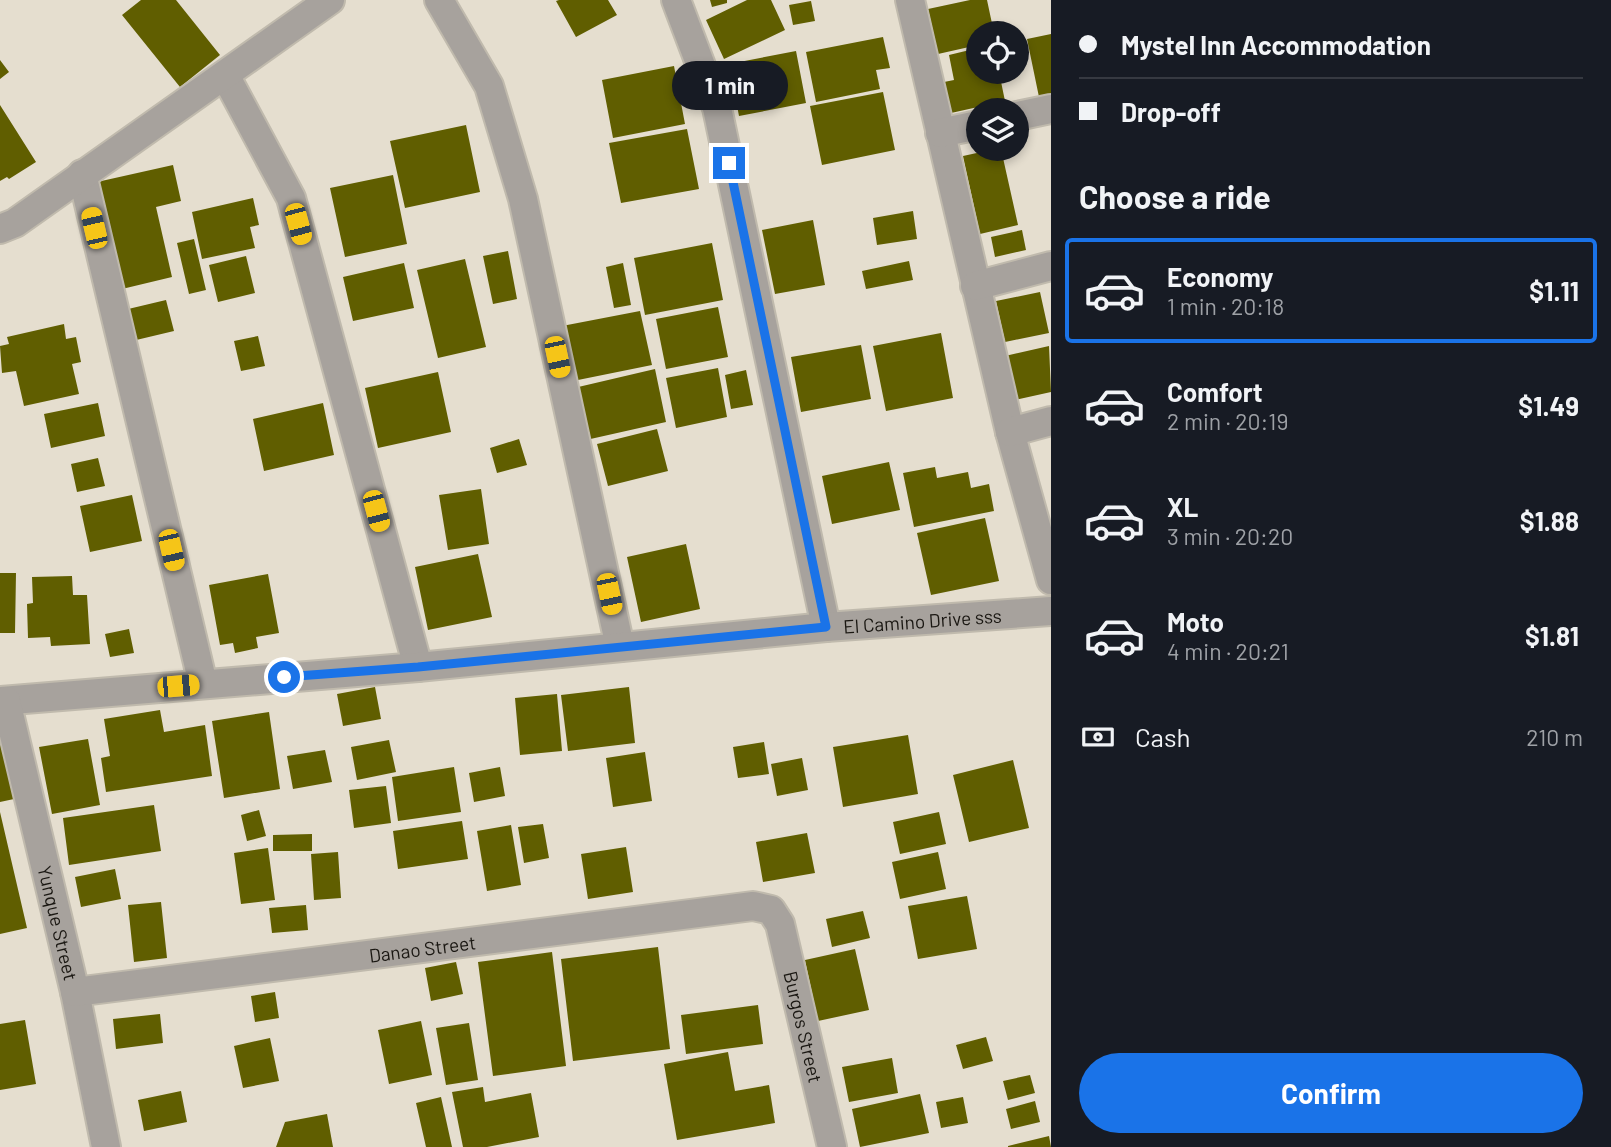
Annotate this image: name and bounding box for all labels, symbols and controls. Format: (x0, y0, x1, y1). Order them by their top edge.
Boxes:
map controls (966, 21, 1029, 161)
button: locate (966, 21, 1029, 84)
text: Mystel Inn Accommodation (1121, 29, 1431, 60)
callout: 1 min (671, 61, 787, 110)
text: 1 min (705, 71, 755, 99)
text: Drop-off (1121, 96, 1221, 127)
button: layers (966, 98, 1029, 161)
route end (713, 147, 745, 179)
text: Choose a ride (1079, 177, 1271, 215)
car (283, 201, 314, 247)
car (80, 205, 109, 251)
icon: car (1083, 259, 1146, 322)
text: Economy (1167, 261, 1273, 292)
text: $1.11 (1529, 275, 1579, 306)
text: 1 min · 20:18 (1167, 292, 1284, 320)
car (543, 334, 572, 380)
icon: car (1083, 374, 1146, 437)
text: Comfort (1167, 376, 1263, 407)
text: $1.49 (1518, 390, 1579, 421)
text: 2 min · 20:19 (1167, 407, 1288, 435)
car (361, 488, 392, 534)
icon: car (1083, 489, 1146, 552)
text: XL (1167, 491, 1198, 522)
text: $1.88 (1520, 505, 1579, 536)
text: 3 min · 20:20 (1167, 522, 1293, 550)
car (157, 527, 186, 573)
car (595, 571, 624, 617)
street label: El Camino Drive sss (842, 603, 1002, 637)
icon: car (1083, 604, 1146, 667)
text: Moto (1167, 606, 1224, 637)
text: $1.81 (1525, 620, 1579, 651)
text: 4 min · 20:21 (1167, 637, 1289, 665)
route start (268, 661, 300, 693)
car (157, 674, 200, 698)
icon: cash (1079, 718, 1117, 756)
text: Cash (1135, 721, 1190, 752)
text: 210 m (1526, 723, 1583, 751)
street label: Yunque Street (34, 863, 83, 983)
street label: Danao Street (367, 930, 477, 966)
street label: Burgos Street (780, 969, 828, 1085)
button: Confirm (1079, 1053, 1583, 1133)

